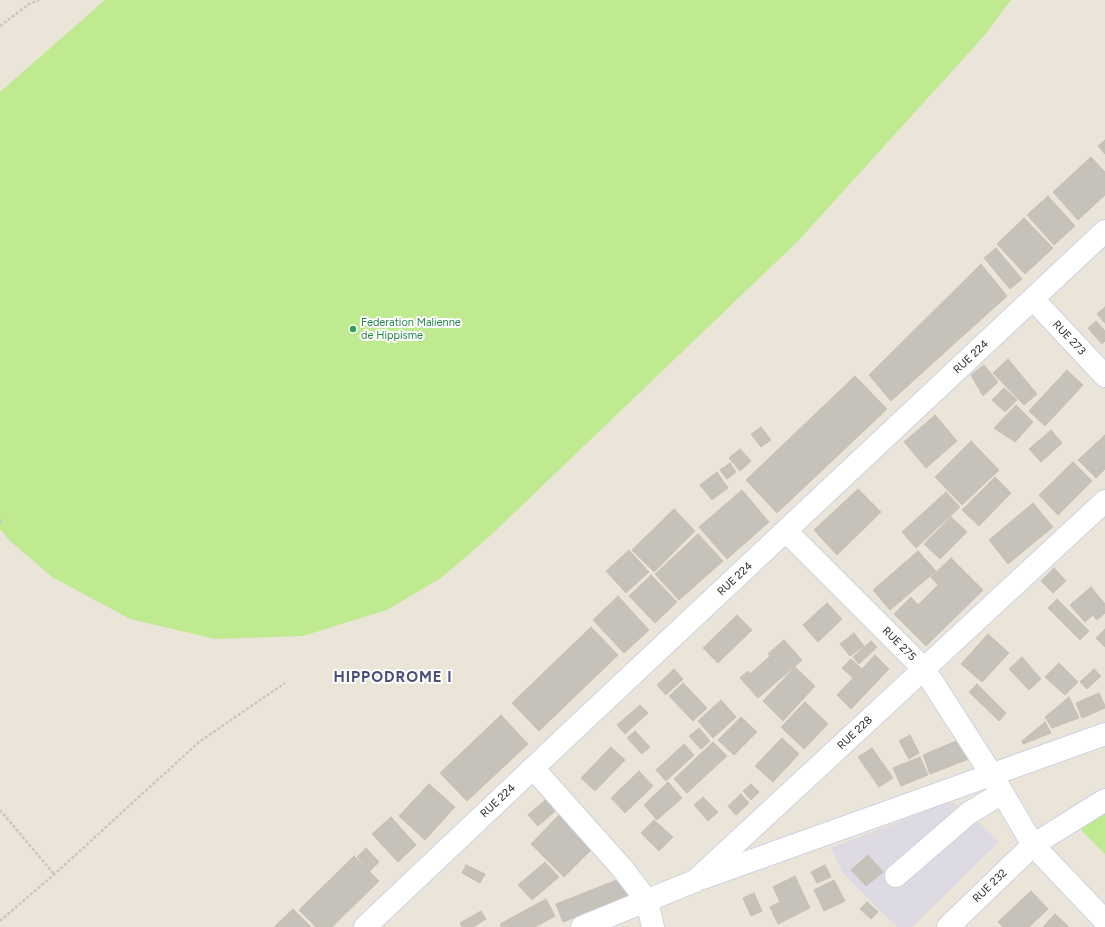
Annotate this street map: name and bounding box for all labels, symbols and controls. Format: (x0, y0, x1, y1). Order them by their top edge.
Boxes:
place label: Federation Malienne de Hippisme (361, 316, 461, 342)
street label: RUE 273 (1050, 318, 1088, 358)
marker: Federation Malienne de Hippisme (348, 324, 358, 334)
street label: RUE 224 (951, 338, 991, 376)
street label: RUE 224 (715, 560, 755, 598)
street label: RUE 275 (879, 624, 919, 664)
district label: HIPPODROME I (333, 669, 453, 687)
street label: RUE 228 (835, 714, 875, 752)
street label: RUE 224 (478, 782, 518, 820)
street label: RUE 232 (970, 867, 1010, 905)

